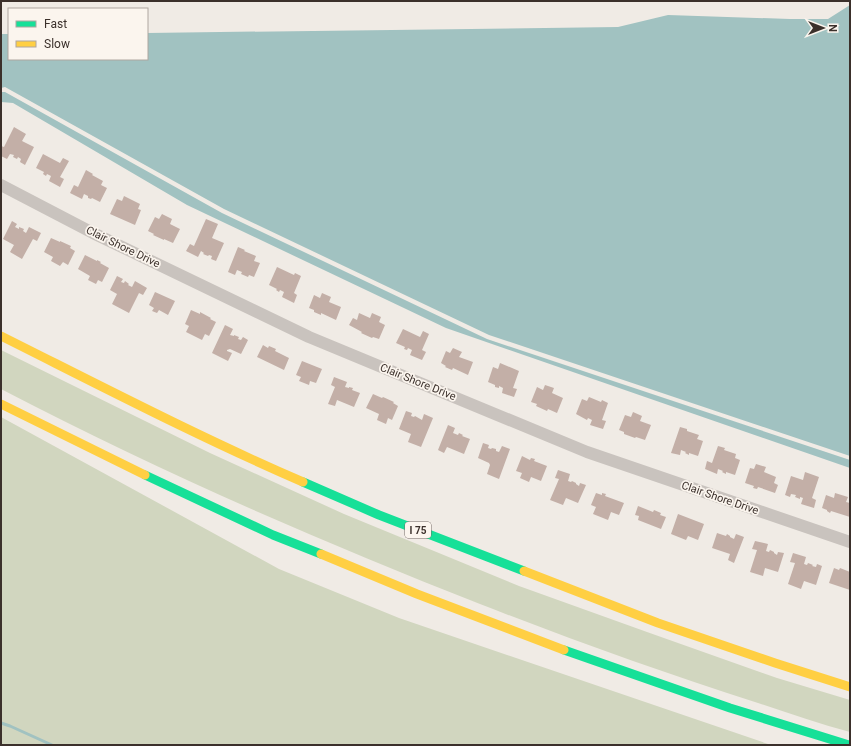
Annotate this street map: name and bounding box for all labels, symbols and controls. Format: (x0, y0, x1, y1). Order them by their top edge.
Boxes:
legend (8, 8, 148, 60)
north arrow (803, 8, 843, 48)
text: Fast (44, 17, 67, 31)
text: N (826, 24, 839, 32)
text: Slow (44, 37, 70, 51)
street label: Clair Shore Drive (84, 223, 162, 271)
street label: Clair Shore Drive (378, 361, 458, 403)
street label: Clair Shore Drive (680, 479, 760, 517)
road number: I 75 (405, 522, 431, 538)

